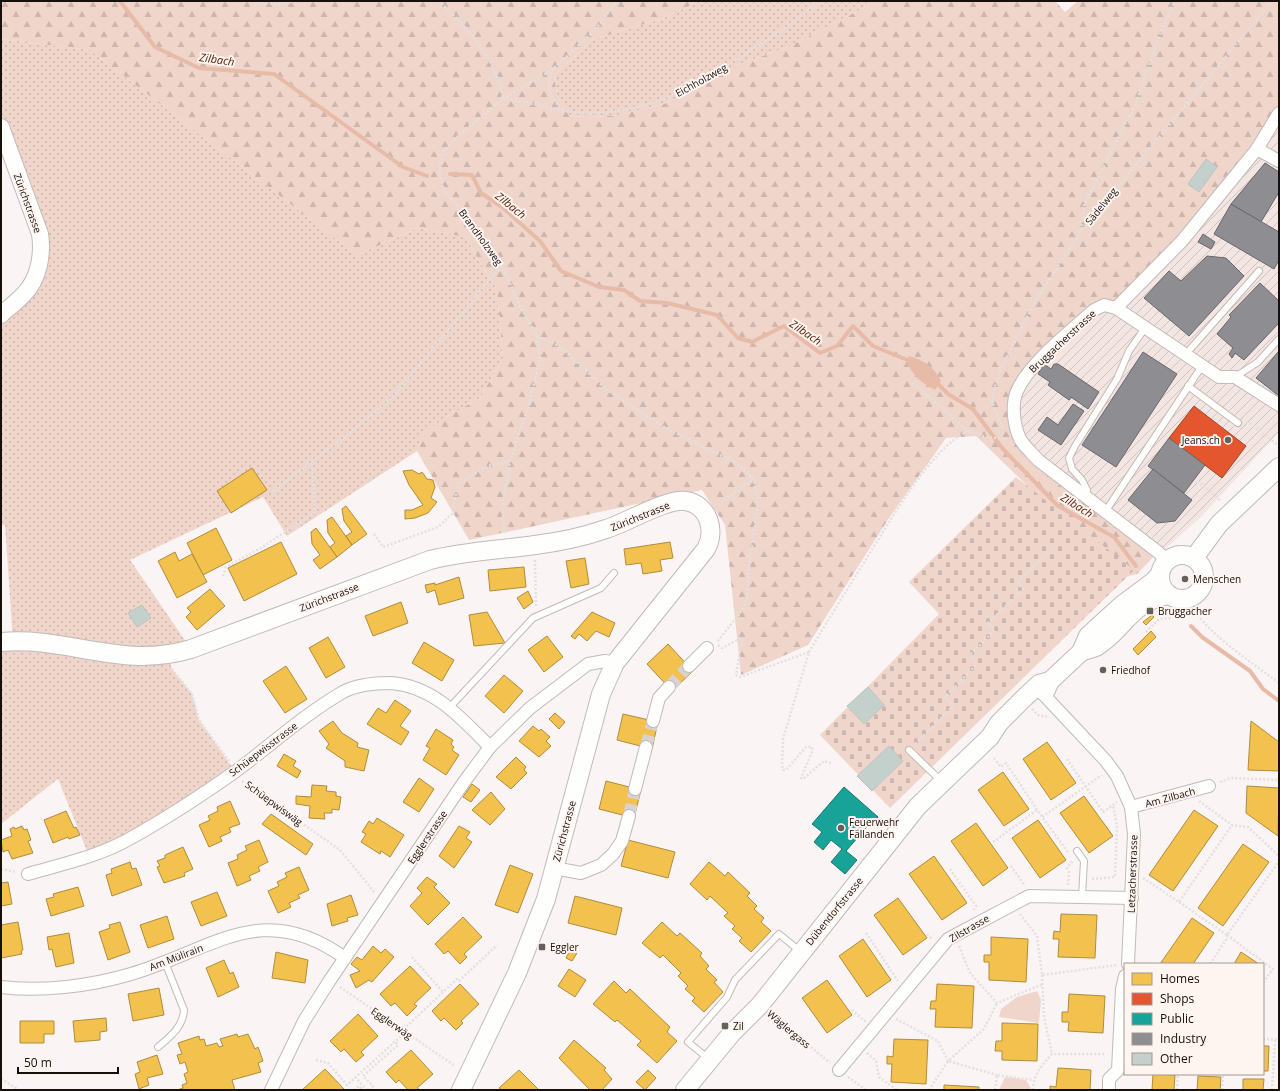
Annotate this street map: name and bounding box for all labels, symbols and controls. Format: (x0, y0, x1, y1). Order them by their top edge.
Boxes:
water label: Zilbach (197, 49, 236, 69)
street label: Eichholzweg (673, 60, 730, 100)
street label: Zürichstrasse (11, 171, 45, 235)
street label: Sädelweg (1082, 184, 1121, 228)
water label: Zilbach (492, 187, 529, 222)
street label: Brandholzweg (456, 206, 507, 268)
street label: Bruggacherstrasse (1025, 306, 1099, 376)
water label: Zilbach (786, 315, 825, 348)
place label: Jeans.ch (1181, 433, 1220, 447)
marker: Jeans.ch (1223, 435, 1233, 445)
water label: Zilbach (1057, 489, 1096, 521)
street label: Zürichstrasse (608, 498, 672, 534)
place label: Menschen (1193, 572, 1241, 586)
marker: Menschen (1180, 574, 1190, 584)
street label: Zürichstrasse (297, 579, 361, 615)
place label: Bruggacher (1158, 604, 1212, 618)
marker: Bruggacher (1145, 606, 1155, 616)
place label: Friedhof (1111, 663, 1151, 677)
marker: Friedhof (1098, 665, 1108, 675)
street label: Schüepwisstrasse (226, 718, 300, 779)
street label: Schüepwiswäg (242, 777, 306, 829)
street label: Am Zilbach (1143, 784, 1197, 810)
street label: Zürichstrasse (549, 799, 579, 863)
street label: Egglerstrasse (404, 807, 450, 867)
place label: Feuerwehr Fällanden (849, 815, 899, 841)
marker: Feuerwehr Fällanden (836, 823, 846, 833)
street label: Letzacherstrasse (1124, 834, 1140, 913)
street label: Dübendorfstrasse (802, 874, 866, 948)
street label: Zilstrasse (946, 911, 992, 945)
street label: Am Mülirain (147, 940, 205, 974)
place label: Eggler (550, 940, 579, 954)
marker: Eggler (537, 942, 547, 952)
legend (1124, 963, 1264, 1075)
text: Homes (1160, 970, 1200, 987)
text: Shops (1160, 990, 1195, 1007)
street label: Egglerwäg (369, 1004, 416, 1043)
street label: Wäglergass (764, 1007, 814, 1052)
text: Public (1160, 1010, 1194, 1027)
place label: Zil (733, 1019, 744, 1033)
marker: Zil (720, 1021, 730, 1031)
text: Industry (1160, 1030, 1207, 1047)
scale bar (18, 1049, 118, 1075)
text: Other (1160, 1050, 1193, 1067)
text: 50 m (24, 1054, 52, 1071)

